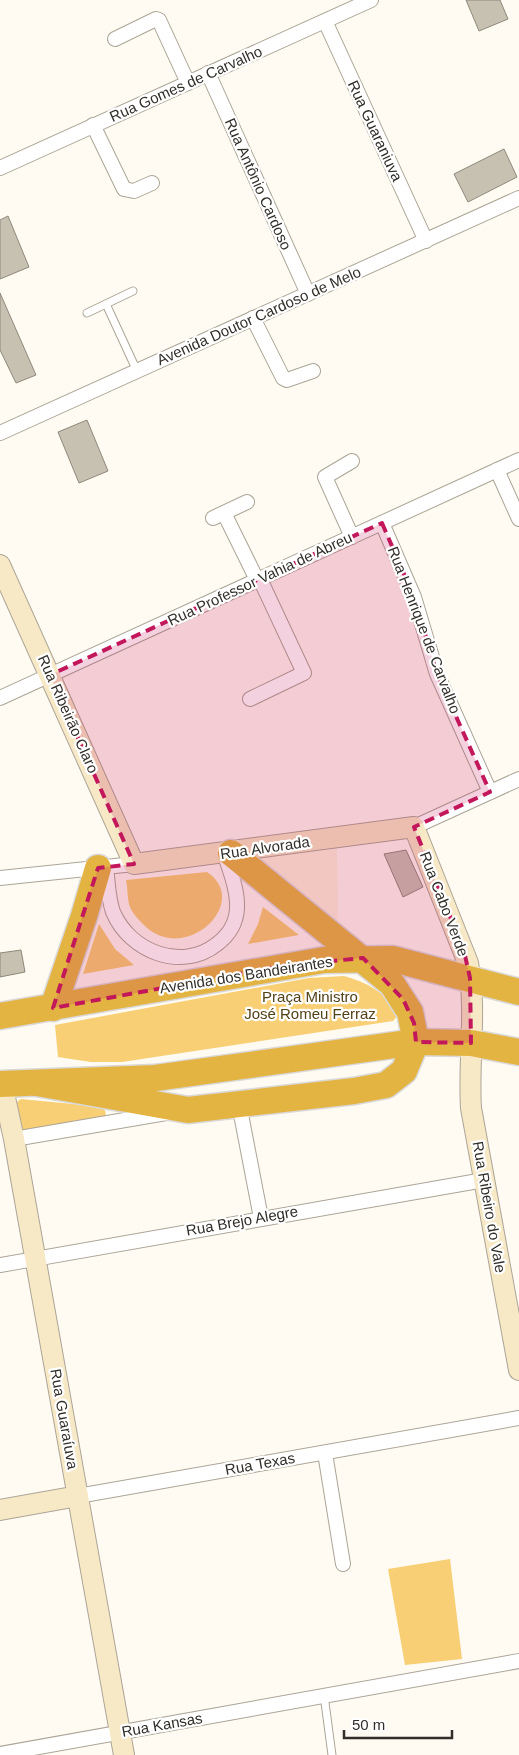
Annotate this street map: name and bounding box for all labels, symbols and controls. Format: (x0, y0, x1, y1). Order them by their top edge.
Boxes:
street label: Rua Gomes de Carvalho (107, 42, 265, 125)
street label: Rua Guaraniuva (345, 78, 407, 184)
street label: Rua Antônio Cardoso (222, 115, 295, 252)
street label: Avenida Doutor Cardoso de Melo (154, 263, 363, 368)
street label: Rua Professor Vahia de Abreu (165, 528, 355, 629)
street label: Rua Henrique de Carvalho (385, 544, 464, 716)
street label: Rua Ribeirão Claro (35, 652, 102, 776)
street label: Rua Alvorada (219, 833, 311, 862)
street label: Rua Cabo Verde (417, 849, 472, 959)
street label: Avenida dos Bandeirantes (158, 952, 334, 997)
park label: Praça Ministro José Romeu Ferraz (244, 988, 376, 1022)
street label: Rua Ribeiro do Vale (470, 1140, 509, 1274)
street label: Rua Brejo Alegre (185, 1202, 299, 1239)
street label: Rua Guaraíuva (47, 1367, 82, 1471)
street label: Rua Texas (224, 1449, 296, 1478)
scale bar (344, 1708, 452, 1740)
street label: Rua Kansas (120, 1709, 204, 1740)
text: 50 m (352, 1716, 385, 1733)

